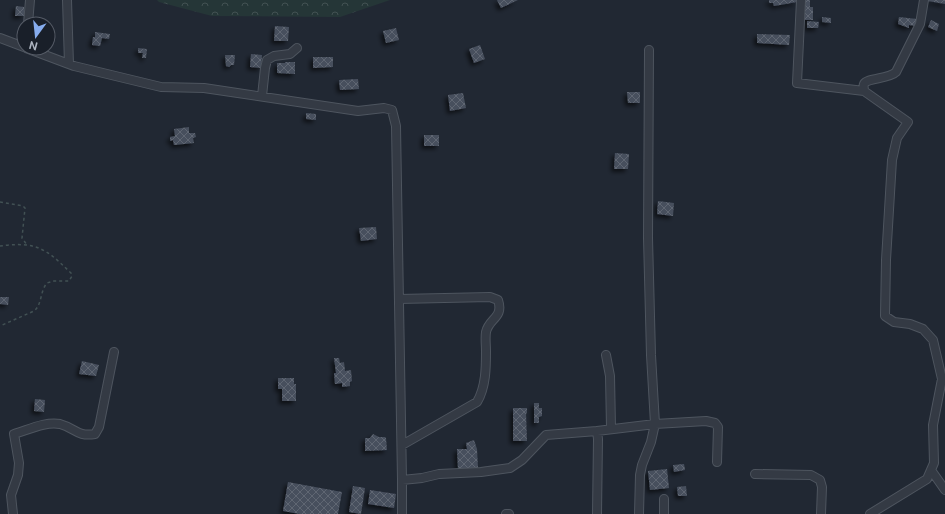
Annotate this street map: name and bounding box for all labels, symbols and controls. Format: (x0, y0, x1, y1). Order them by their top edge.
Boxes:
north arrow (16, 16, 56, 56)
text: N (28, 39, 39, 53)

